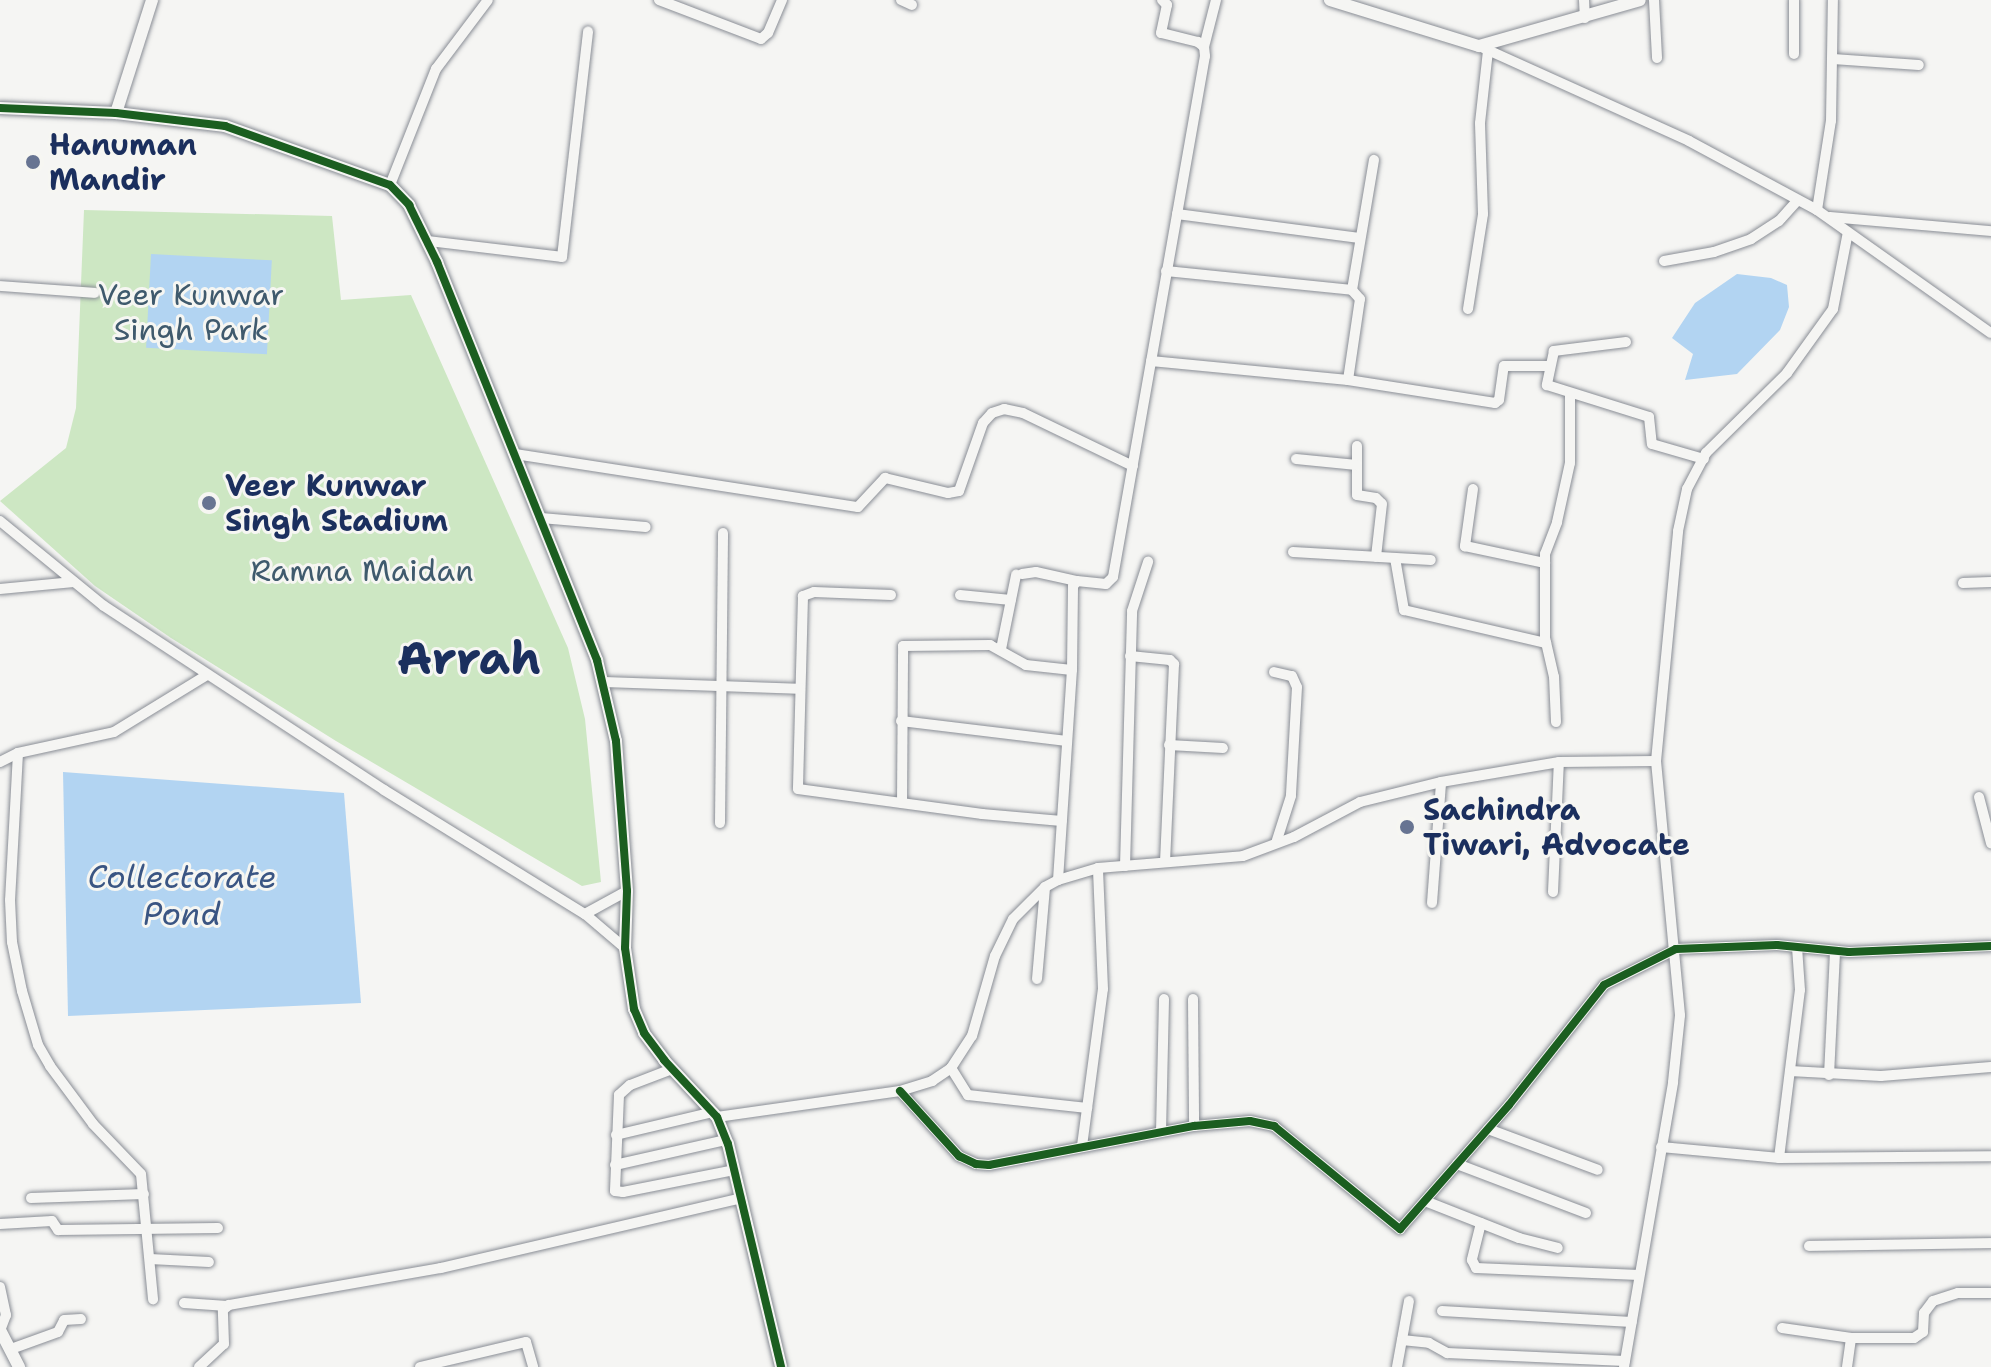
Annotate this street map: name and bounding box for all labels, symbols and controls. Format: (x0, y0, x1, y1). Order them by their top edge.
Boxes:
place label: Hanuman Mandir (49, 127, 197, 198)
marker: Hanuman Mandir (24, 153, 42, 171)
park label: Veer Kunwar Singh Park (98, 277, 284, 348)
place label: Veer Kunwar Singh Stadium (225, 468, 448, 538)
marker: Veer Kunwar Singh Stadium (200, 494, 218, 512)
park label: Ramna Maidan (250, 553, 474, 589)
district label: Arrah (397, 630, 541, 686)
place label: Sachindra Tiwari, Advocate (1423, 792, 1690, 862)
marker: Sachindra Tiwari, Advocate (1398, 818, 1416, 836)
water label: Collectorate Pond (87, 859, 277, 934)

